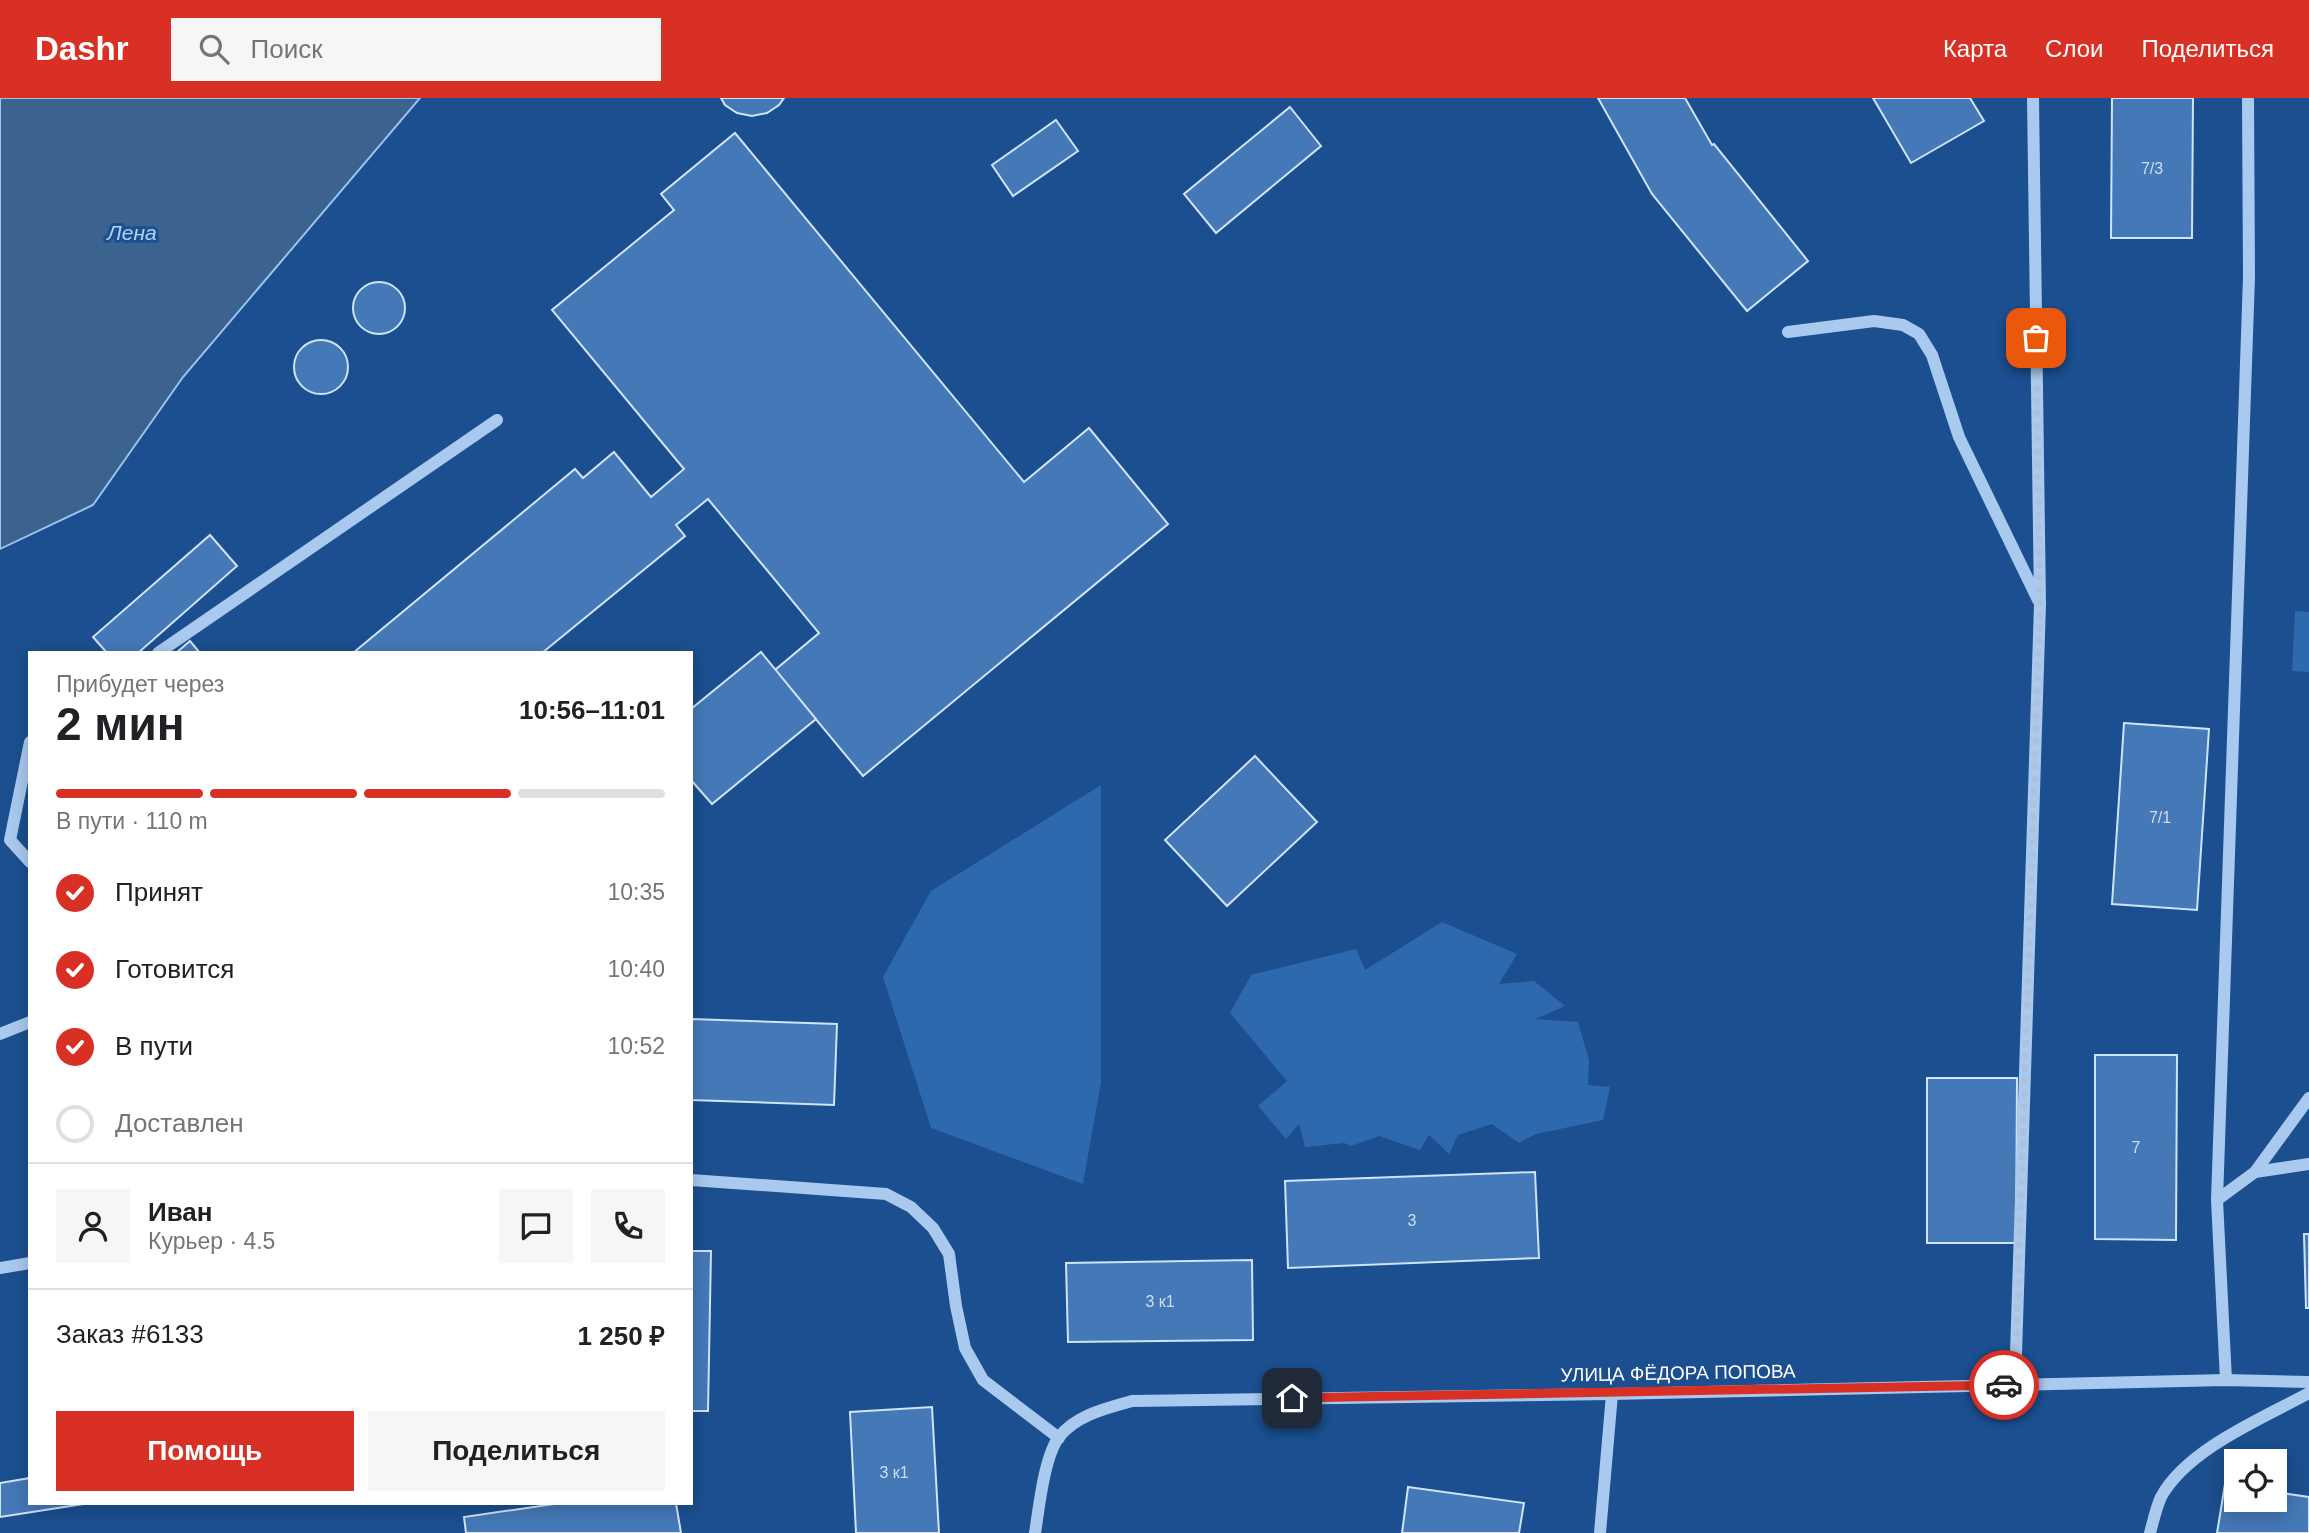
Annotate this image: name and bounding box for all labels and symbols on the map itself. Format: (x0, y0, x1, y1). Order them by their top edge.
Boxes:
house number: 7/3 (2141, 160, 2163, 177)
water label: Лена (105, 221, 157, 244)
pin (2006, 308, 2066, 368)
house number: 7/1 (2149, 809, 2171, 826)
house number: 7 (2132, 1139, 2141, 1156)
house number: 3 (1408, 1212, 1417, 1229)
house number: 3 к1 (1145, 1293, 1175, 1310)
courier (1969, 1350, 2039, 1420)
street label: УЛИЦА ФЁДОРА ПОПОВА (1560, 1360, 1796, 1386)
pin (1262, 1368, 1322, 1428)
house number: 3 к1 (879, 1464, 909, 1481)

